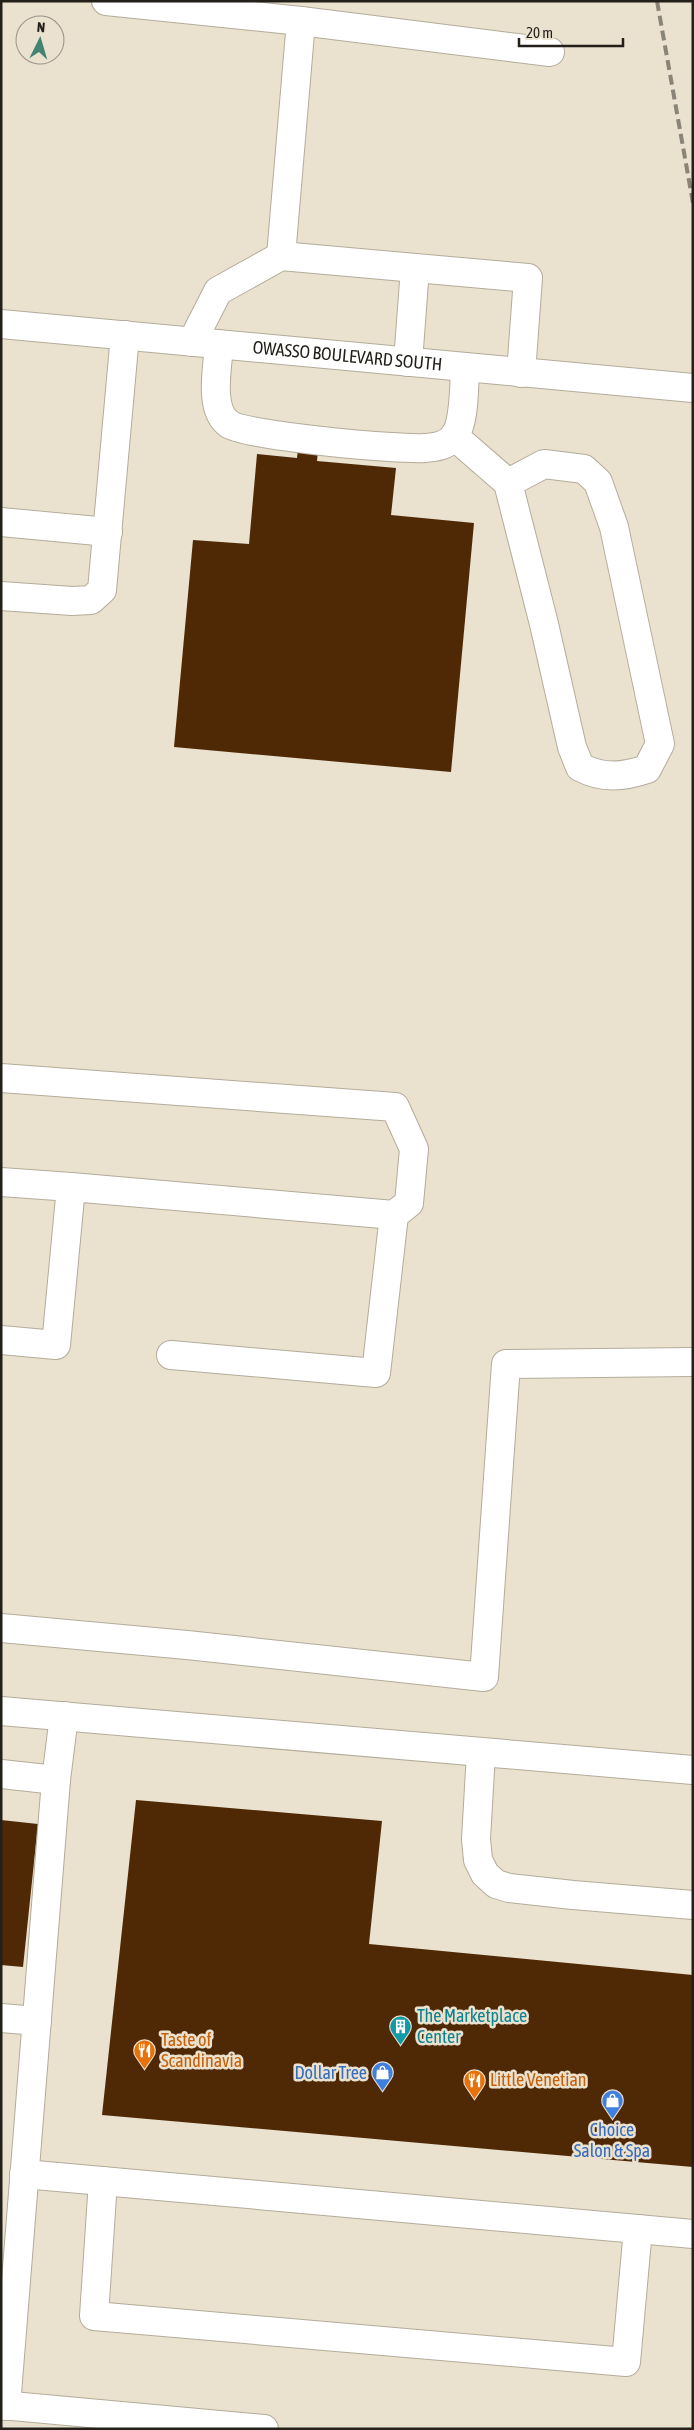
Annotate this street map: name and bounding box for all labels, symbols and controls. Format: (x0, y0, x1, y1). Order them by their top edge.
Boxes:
north arrow (15, 15, 65, 65)
scale bar (519, 15, 623, 47)
text: N (36, 19, 46, 35)
text: 20 m (526, 24, 553, 41)
street label: OWASSO BOULEVARD SOUTH (252, 336, 443, 375)
place label: The Marketplace Center (417, 2005, 527, 2047)
building icon: The Marketplace Center (389, 2014, 413, 2045)
place label: Taste of Scandinavia (161, 2029, 242, 2071)
restaurant icon: Taste of Scandinavia (133, 2038, 157, 2069)
shop icon: Dollar Tree (371, 2061, 395, 2092)
place label: Dollar Tree (294, 2062, 367, 2083)
restaurant icon: Little Venetian (462, 2068, 486, 2099)
place label: Little Venetian (490, 2069, 586, 2090)
shop icon: Choice Salon & Spa (600, 2088, 624, 2119)
place label: Choice Salon & Spa (574, 2119, 650, 2161)

